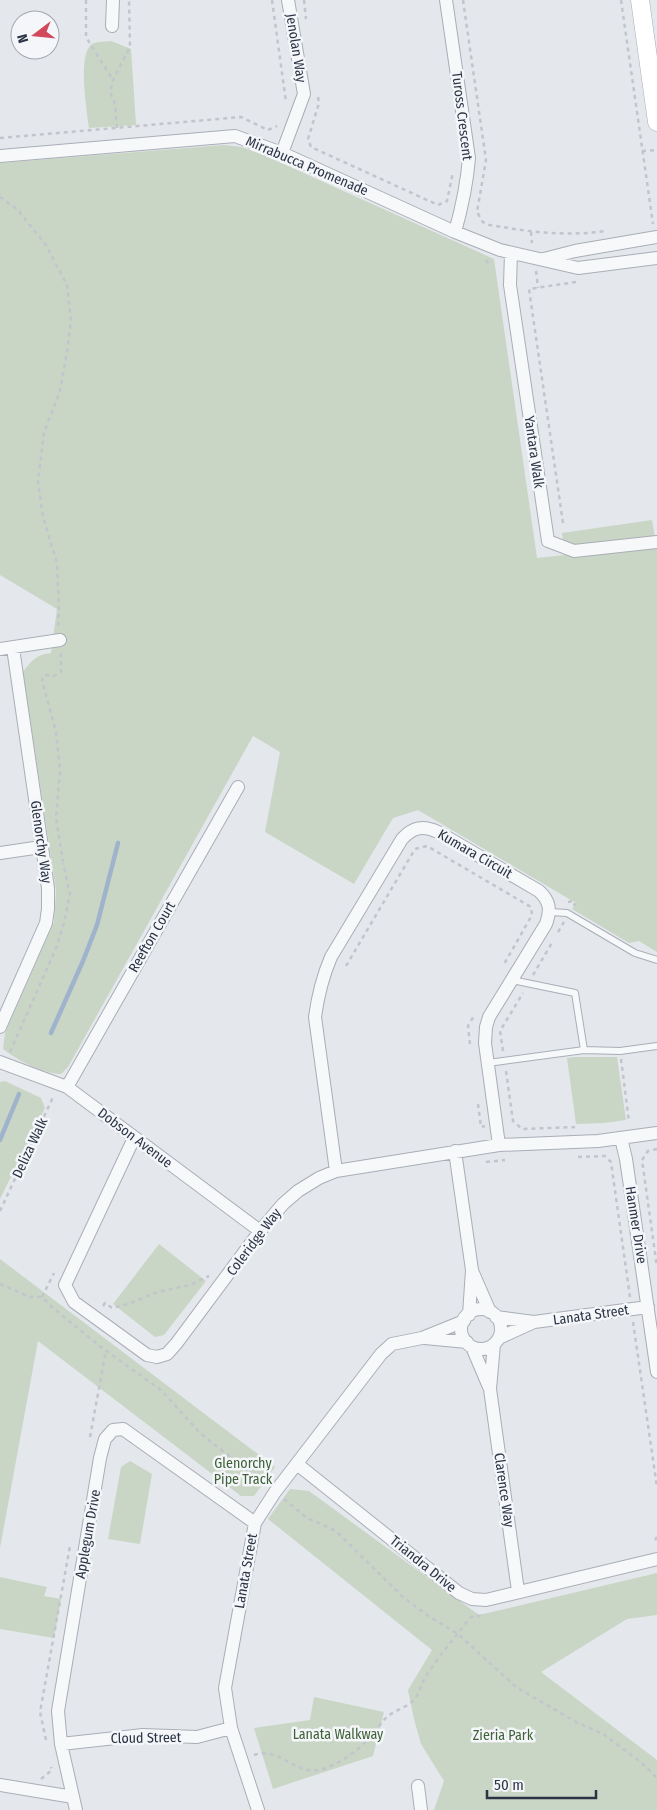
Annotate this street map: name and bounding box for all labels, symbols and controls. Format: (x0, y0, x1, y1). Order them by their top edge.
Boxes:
north arrow (10, 10, 60, 60)
street label: Jenolan Way (282, 12, 310, 84)
text: N (14, 32, 32, 45)
street label: Tuross Crescent (448, 71, 476, 162)
street label: Mirrabucca Promenade (243, 133, 371, 200)
street label: Yantara Walk (520, 415, 548, 490)
street label: Glenorchy Way (27, 799, 55, 885)
street label: Kumara Circuit (435, 826, 516, 882)
street label: Reefton Court (125, 898, 179, 975)
street label: Dobson Avenue (94, 1104, 176, 1172)
street label: Deliza Walk (9, 1115, 52, 1181)
street label: Hanmer Drive (621, 1185, 651, 1265)
street label: Coleridge Way (223, 1204, 285, 1279)
street label: Lanata Street (552, 1301, 630, 1329)
street label: Clarence Way (490, 1452, 518, 1529)
park label: Glenorchy Pipe Track (214, 1455, 273, 1488)
street label: Applegum Drive (72, 1488, 104, 1580)
street label: Lanata Street (231, 1532, 261, 1610)
street label: Triandra Drive (386, 1532, 460, 1596)
park label: Lanata Walkway (293, 1726, 384, 1743)
park label: Zieria Park (473, 1727, 534, 1744)
street label: Cloud Street (111, 1729, 182, 1747)
scale bar (487, 1768, 596, 1800)
text: 50 m (494, 1776, 524, 1794)

